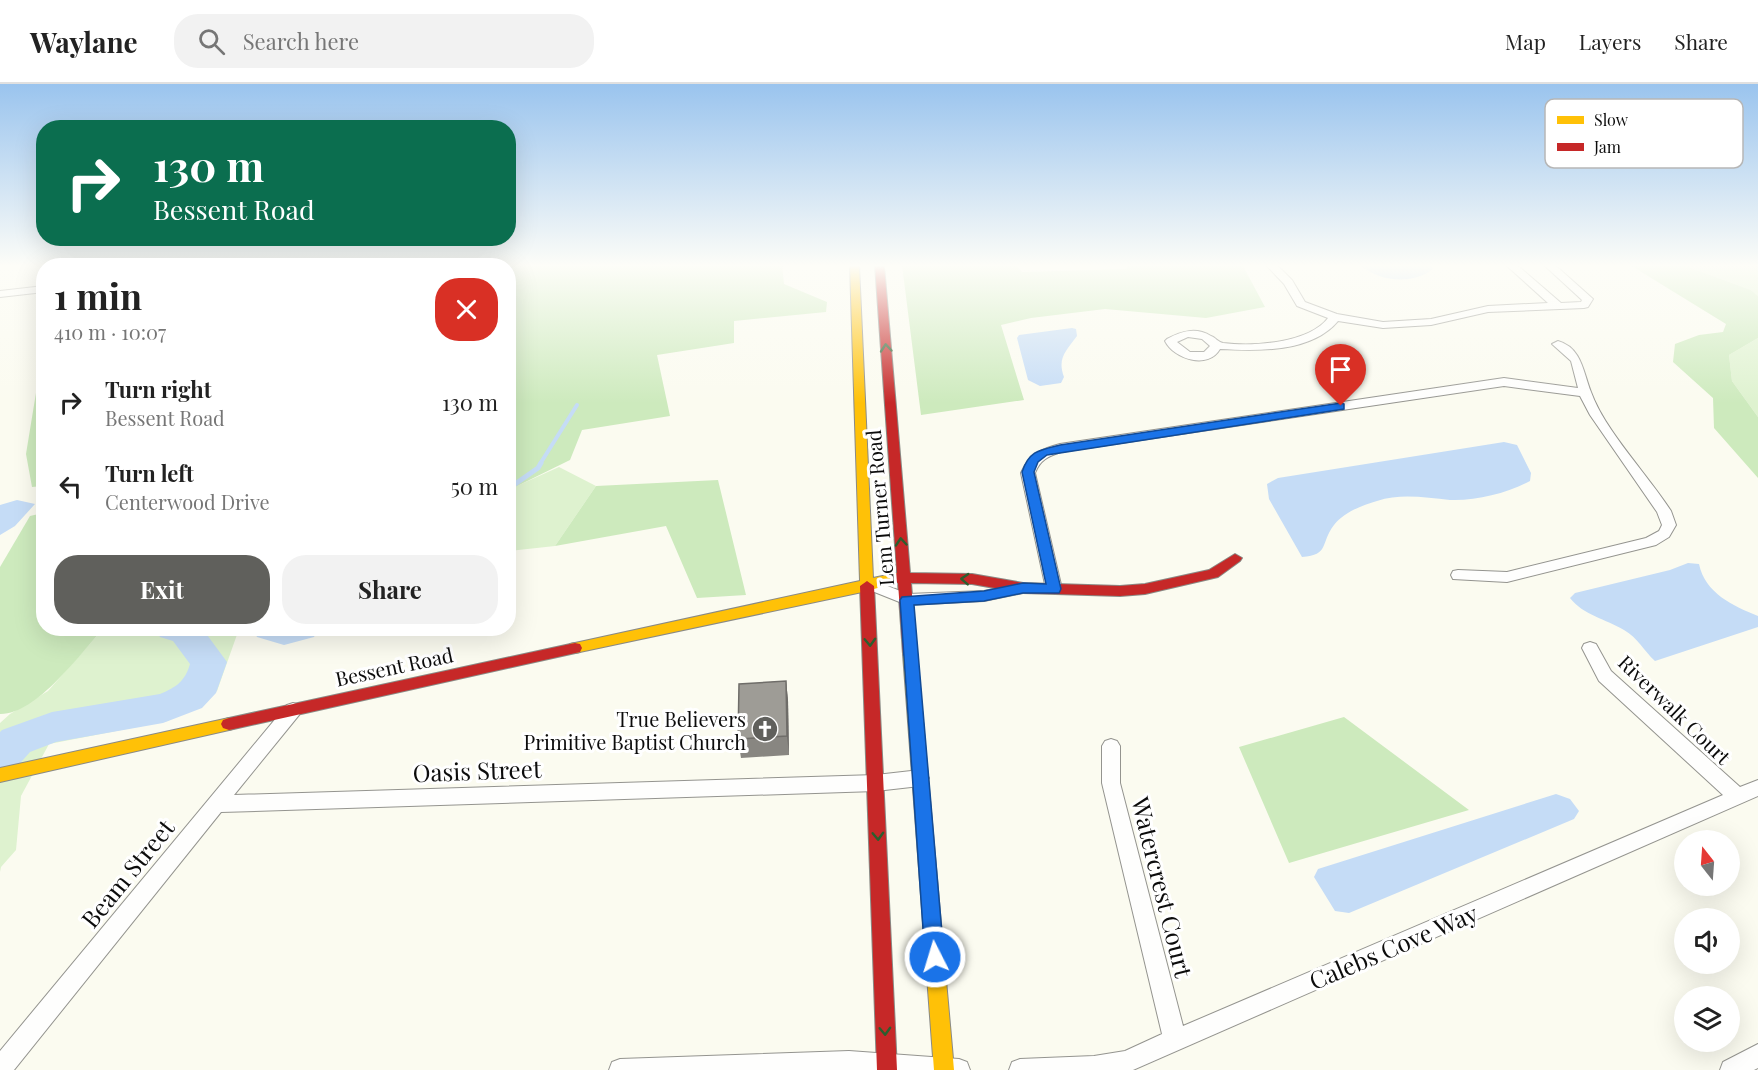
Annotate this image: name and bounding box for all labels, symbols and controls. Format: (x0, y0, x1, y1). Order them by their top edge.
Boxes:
search box (174, 14, 594, 68)
text: Waylane (30, 23, 138, 60)
icon: search (195, 25, 228, 58)
text: Search here (243, 26, 359, 56)
text: Map (1505, 27, 1546, 55)
text: Layers (1579, 27, 1641, 55)
text: Share (1674, 27, 1728, 55)
legend (1545, 99, 1743, 168)
text: Slow (1594, 109, 1629, 130)
text: Jam (1593, 136, 1621, 157)
text: 130 m (153, 137, 264, 193)
icon: right (54, 144, 132, 222)
text: Bessent Road (153, 191, 315, 227)
text: 1 min (54, 271, 142, 319)
button: close (435, 278, 498, 341)
text: 410 m · 10:07 (54, 318, 166, 345)
one-way arrow (880, 343, 893, 352)
pin (1315, 344, 1366, 406)
icon: arrive (1324, 353, 1357, 386)
text: Turn right (105, 374, 211, 404)
icon: right (54, 386, 87, 419)
text: 130 m (442, 387, 498, 417)
text: Bessent Road (105, 404, 225, 431)
street label: Lem Turner Road (859, 428, 899, 587)
text: Turn left (105, 458, 194, 488)
icon: left (54, 470, 87, 503)
text: 50 m (451, 471, 498, 501)
text: Centerwood Drive (105, 488, 270, 515)
one-way arrow (895, 538, 908, 547)
button: Exit (54, 555, 270, 624)
button: Share (282, 555, 498, 624)
one-way arrow (960, 573, 970, 586)
one-way arrow (863, 637, 876, 646)
street label: Bessent Road (333, 640, 456, 692)
street label: Riverwalk Court (1613, 648, 1738, 770)
place label: True Believers Primitive Baptist Church (524, 705, 746, 755)
church icon: True Believers Primitive Baptist Church (750, 714, 780, 744)
street label: Oasis Street (412, 752, 542, 788)
street label: Watercrest Court (1125, 792, 1201, 981)
street label: Beam Street (73, 812, 181, 934)
north arrow (1674, 830, 1740, 896)
map controls (1674, 830, 1740, 1052)
one-way arrow (871, 832, 884, 841)
street label: Calebs Cove Way (1304, 896, 1482, 996)
button: sound (1674, 908, 1740, 974)
position arrow (903, 925, 967, 989)
button: layers (1674, 986, 1740, 1052)
one-way arrow (879, 1027, 891, 1036)

